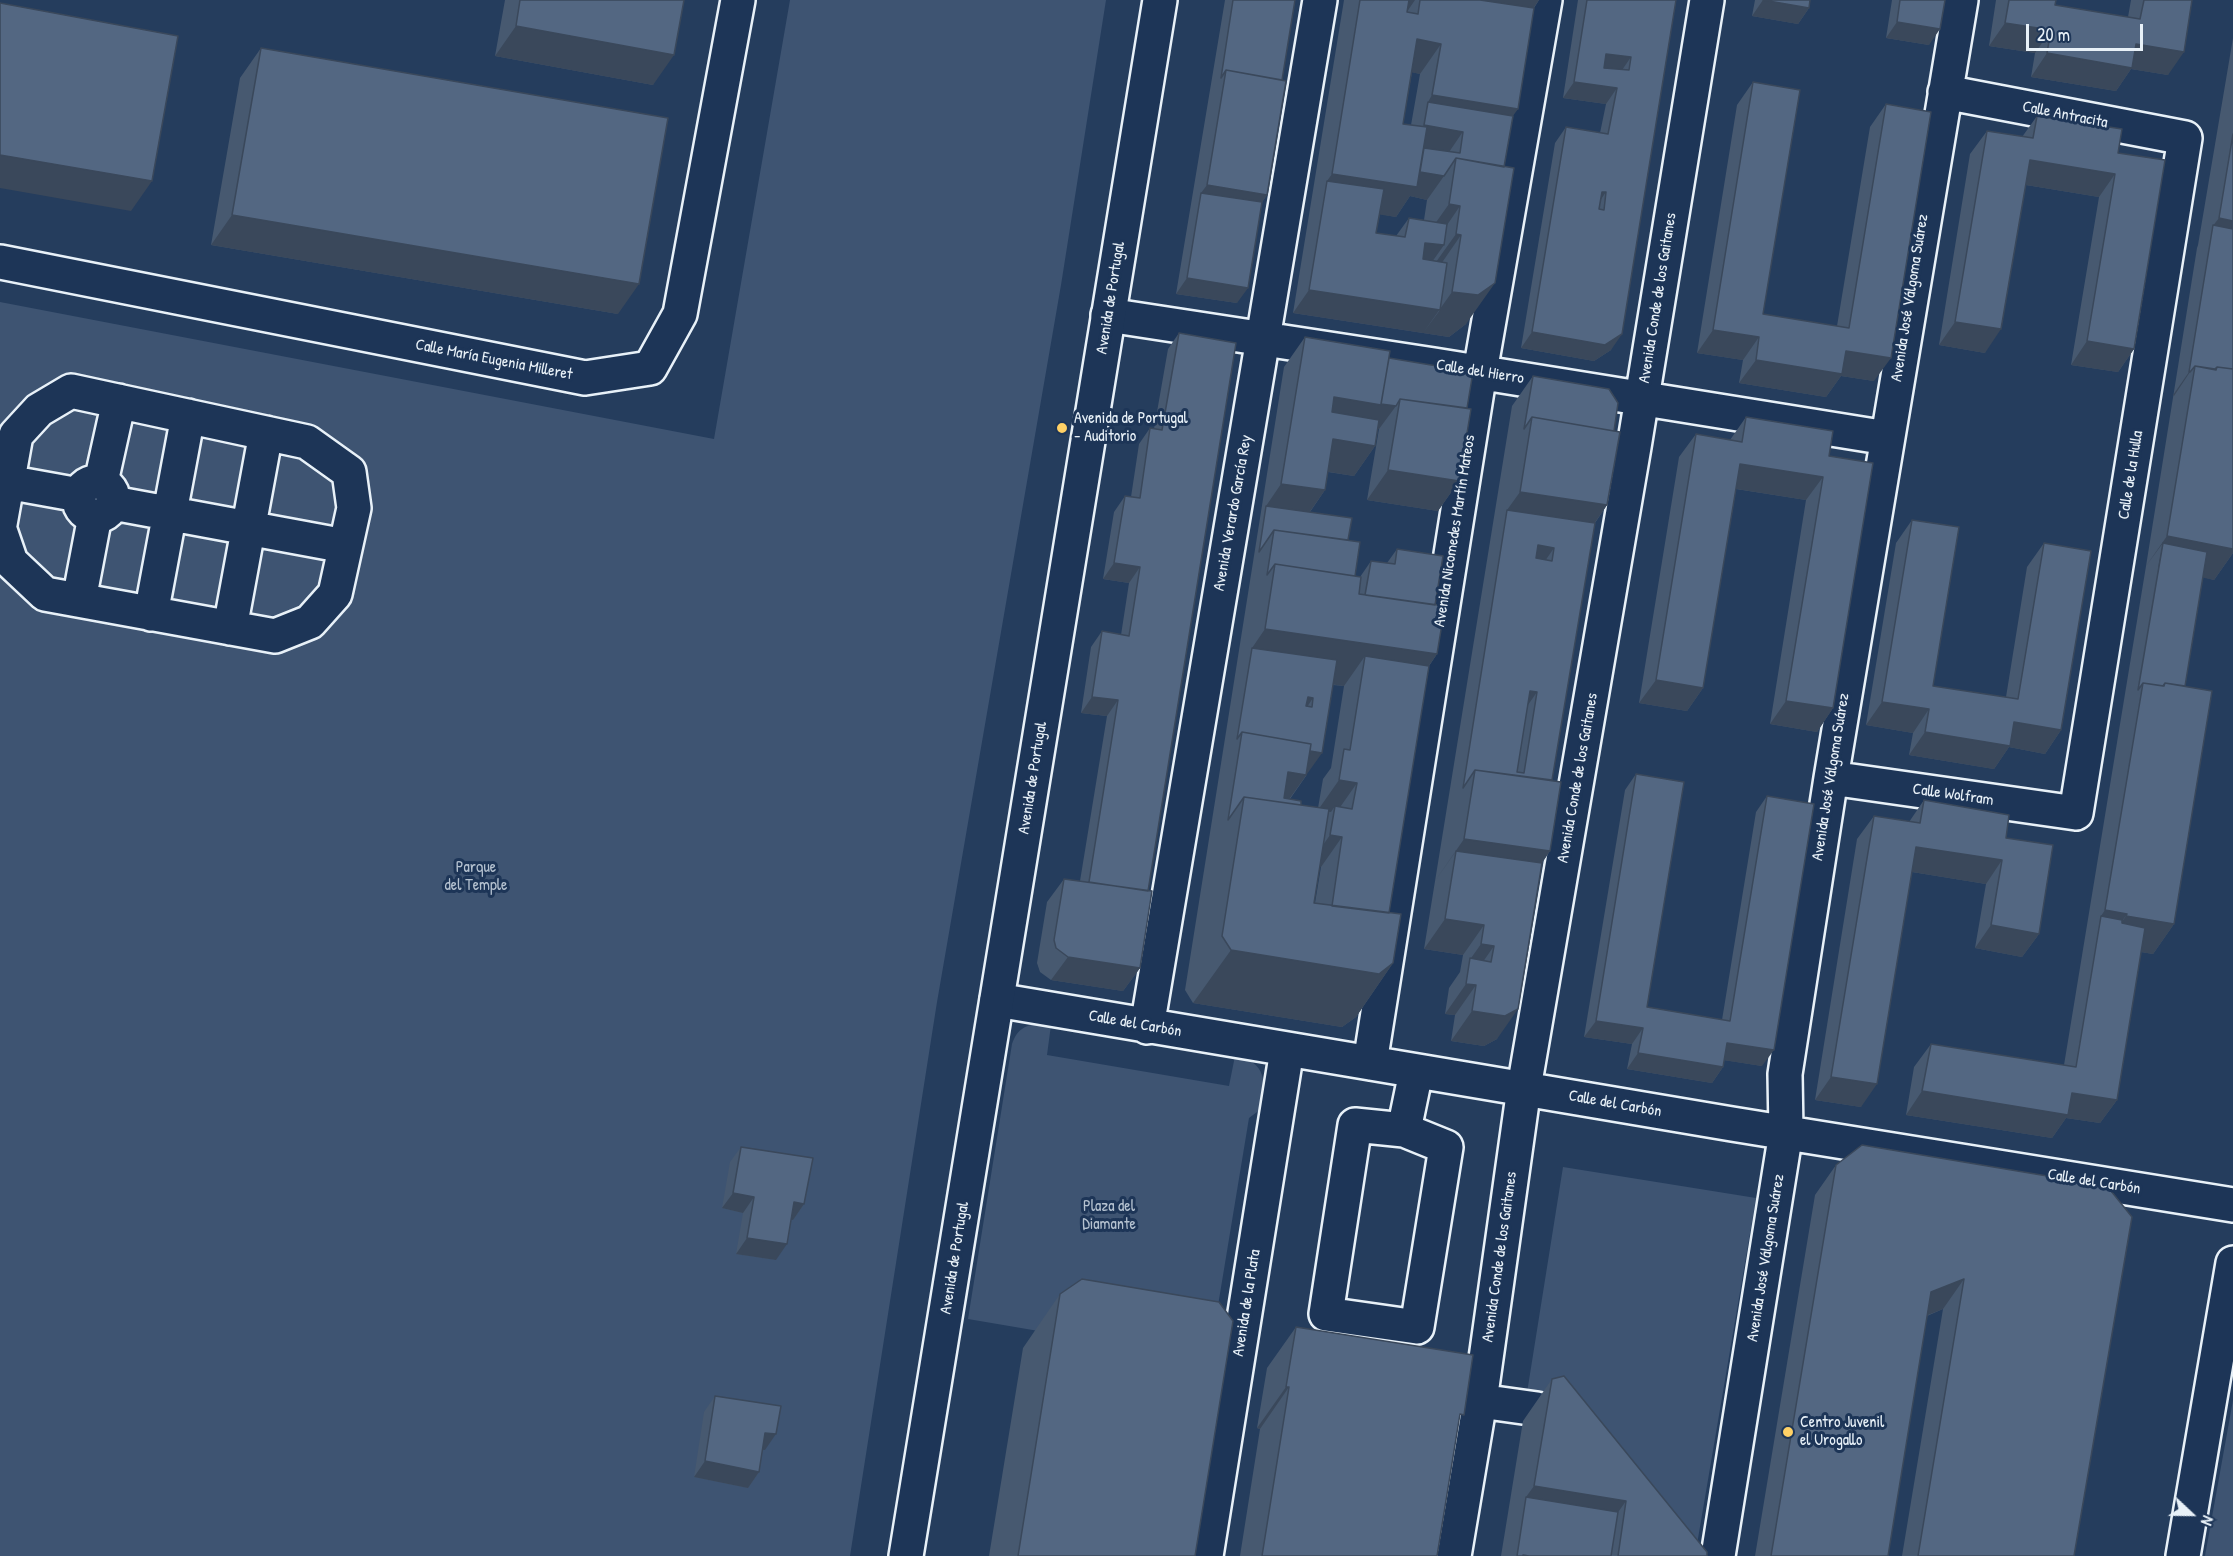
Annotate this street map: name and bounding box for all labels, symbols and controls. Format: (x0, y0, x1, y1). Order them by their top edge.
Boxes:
scale bar (2029, 12, 2146, 50)
text: 20 m (2037, 22, 2070, 47)
street label: Calle Antracita (2021, 97, 2109, 133)
street label: Avenida Conde de los Gaitanes (1635, 211, 1681, 385)
street label: Avenida José Válgoma Suárez (1887, 213, 1933, 383)
street label: Avenida de Portugal (1093, 240, 1129, 356)
street label: Calle María Eugenia Milleret (414, 335, 574, 385)
street label: Calle del Hierro (1435, 356, 1525, 388)
place label: Avenida de Portugal - Auditorio (1074, 409, 1188, 447)
marker: Avenida de Portugal - Auditorio (1055, 421, 1069, 435)
street label: Calle de la Hulla (2115, 429, 2147, 521)
street label: Avenida Verardo García Rey (1210, 433, 1256, 593)
street label: Avenida Nicomedes Martín Mateos (1430, 434, 1480, 628)
street label: Avenida Conde de los Gaitanes (1554, 692, 1602, 864)
street label: Avenida José Válgoma Suárez (1808, 692, 1854, 862)
street label: Avenida de Portugal (1015, 720, 1051, 836)
street label: Calle Wolfram (1911, 780, 1995, 810)
park label: Parque del Temple (445, 858, 507, 896)
street label: Calle del Carbón (1087, 1006, 1183, 1042)
street label: Calle del Carbón (1567, 1086, 1663, 1122)
street label: Calle del Carbón (2046, 1165, 2142, 1199)
street label: Avenida Conde de los Gaitanes (1479, 1170, 1521, 1344)
street label: Avenida José Válgoma Suárez (1743, 1173, 1789, 1343)
park label: Plaza del Diamante (1082, 1197, 1136, 1235)
street label: Avenida de Portugal (937, 1200, 973, 1316)
street label: Avenida de la Plata (1229, 1248, 1265, 1358)
place label: Centro Juvenil el Urogallo (1800, 1413, 1884, 1451)
marker: Centro Juvenil el Urogallo (1781, 1425, 1795, 1439)
north arrow (2161, 1484, 2221, 1544)
text: N (2196, 1513, 2219, 1529)

